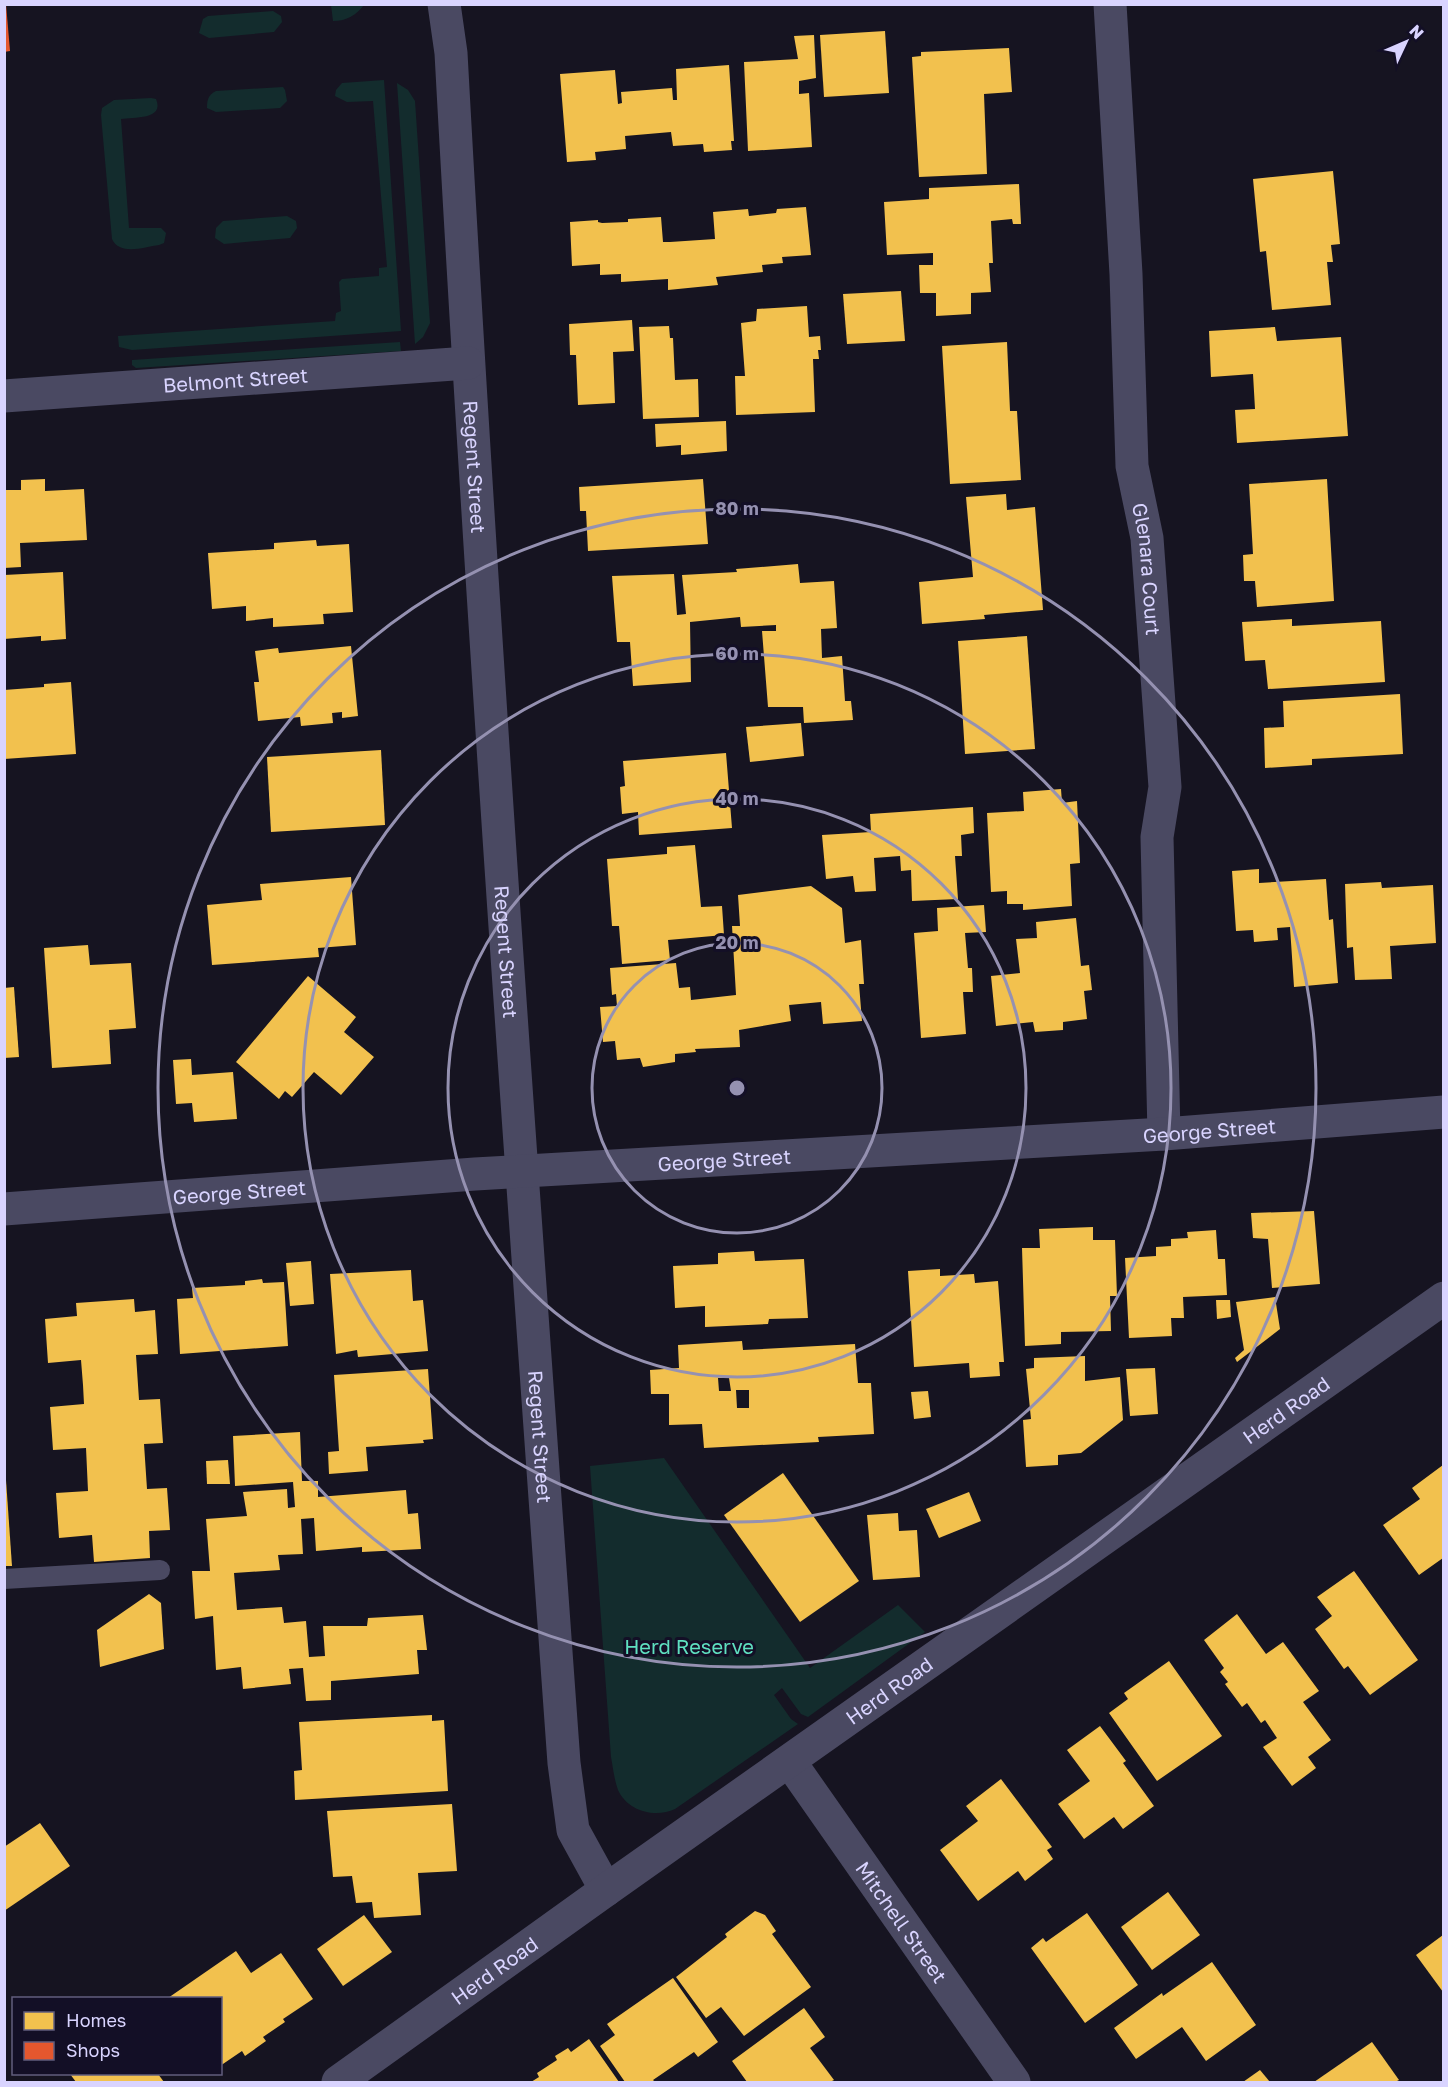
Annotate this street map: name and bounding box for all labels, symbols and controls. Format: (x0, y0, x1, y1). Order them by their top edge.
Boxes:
north arrow (1376, 12, 1436, 72)
text: N (1405, 20, 1428, 43)
street label: Belmont Street (162, 362, 309, 397)
street label: Regent Street (459, 400, 491, 534)
text: 80 m (715, 497, 759, 519)
street label: Glenara Court (1128, 500, 1166, 636)
text: 60 m (715, 642, 759, 664)
text: 40 m (715, 787, 759, 809)
street label: Regent Street (490, 884, 523, 1019)
text: 20 m (716, 931, 758, 953)
centre of rings (727, 1078, 747, 1098)
street label: George Street (1142, 1113, 1277, 1147)
street label: George Street (657, 1144, 792, 1175)
street label: George Street (172, 1175, 307, 1208)
street label: Regent Street (524, 1369, 557, 1504)
street label: Herd Road (1238, 1371, 1334, 1449)
park label: Herd Reserve (624, 1634, 754, 1658)
street label: Herd Road (841, 1651, 937, 1729)
street label: Mitchell Street (851, 1857, 953, 1987)
street label: Herd Road (446, 1931, 542, 2009)
legend (12, 1997, 222, 2075)
text: Homes (66, 2009, 126, 2031)
text: Shops (66, 2039, 120, 2061)

